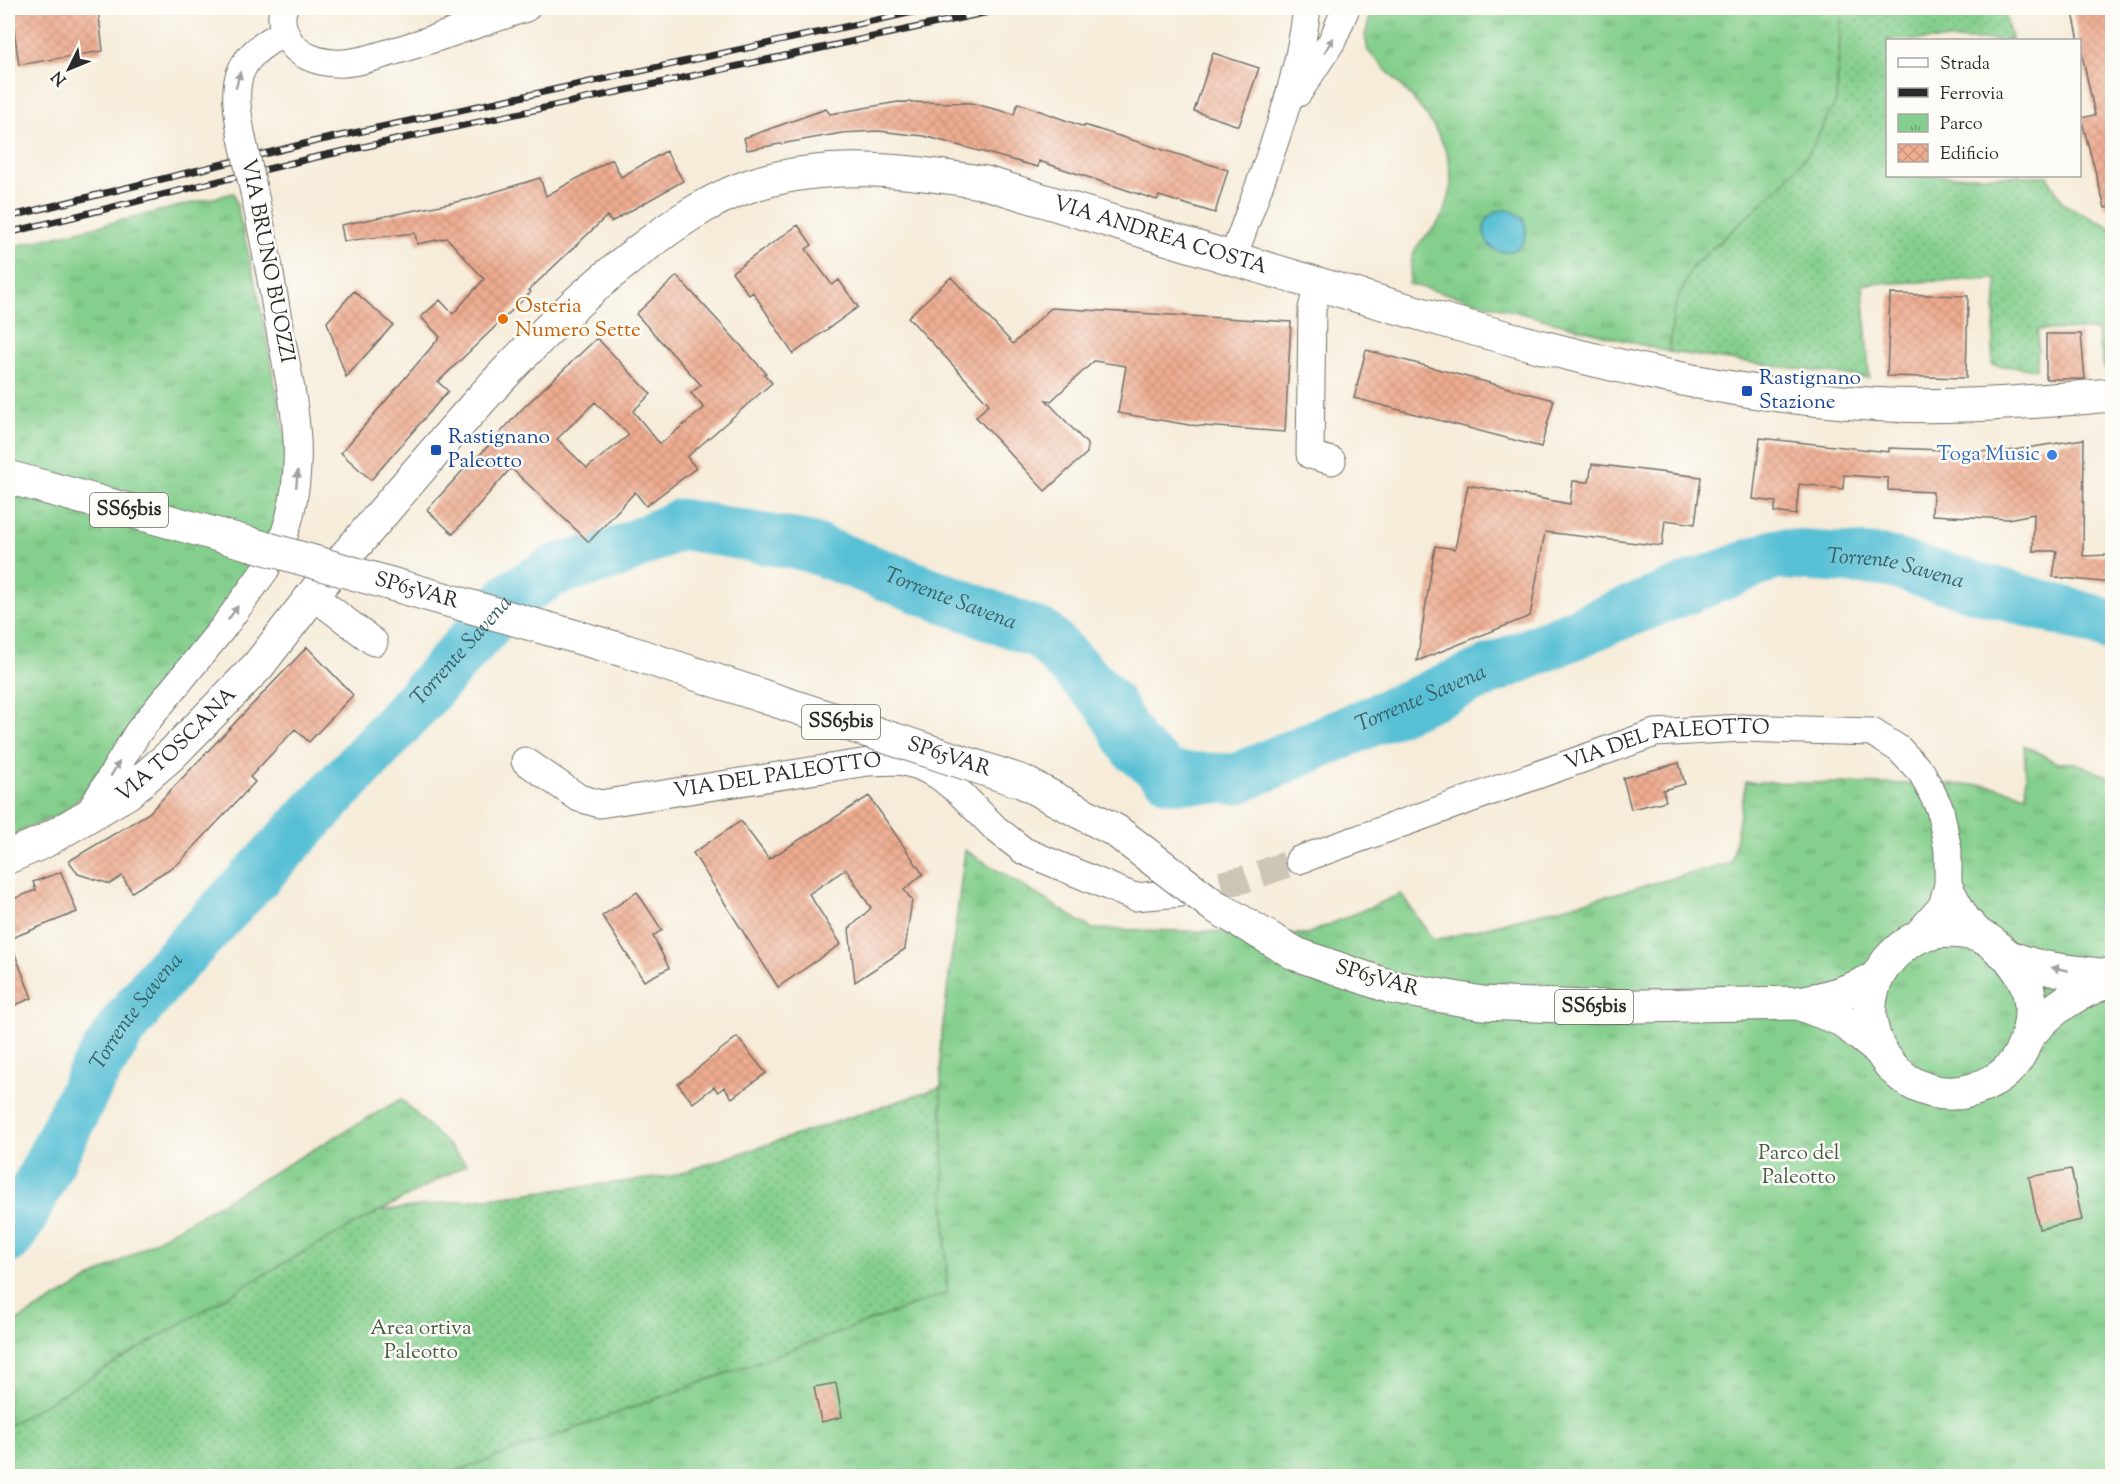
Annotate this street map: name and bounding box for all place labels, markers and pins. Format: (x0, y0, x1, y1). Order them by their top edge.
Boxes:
place label: Osteria Numero Sette (515, 292, 641, 346)
marker: Osteria Numero Sette (496, 312, 510, 326)
place label: Rastignano Stazione (1759, 364, 1861, 418)
marker: Rastignano Stazione (1740, 384, 1754, 398)
place label: Rastignano Paleotto (448, 423, 550, 477)
place label: Toga Music (1937, 440, 2040, 470)
marker: Rastignano Paleotto (429, 443, 443, 457)
marker: Toga Music (2045, 448, 2059, 462)

